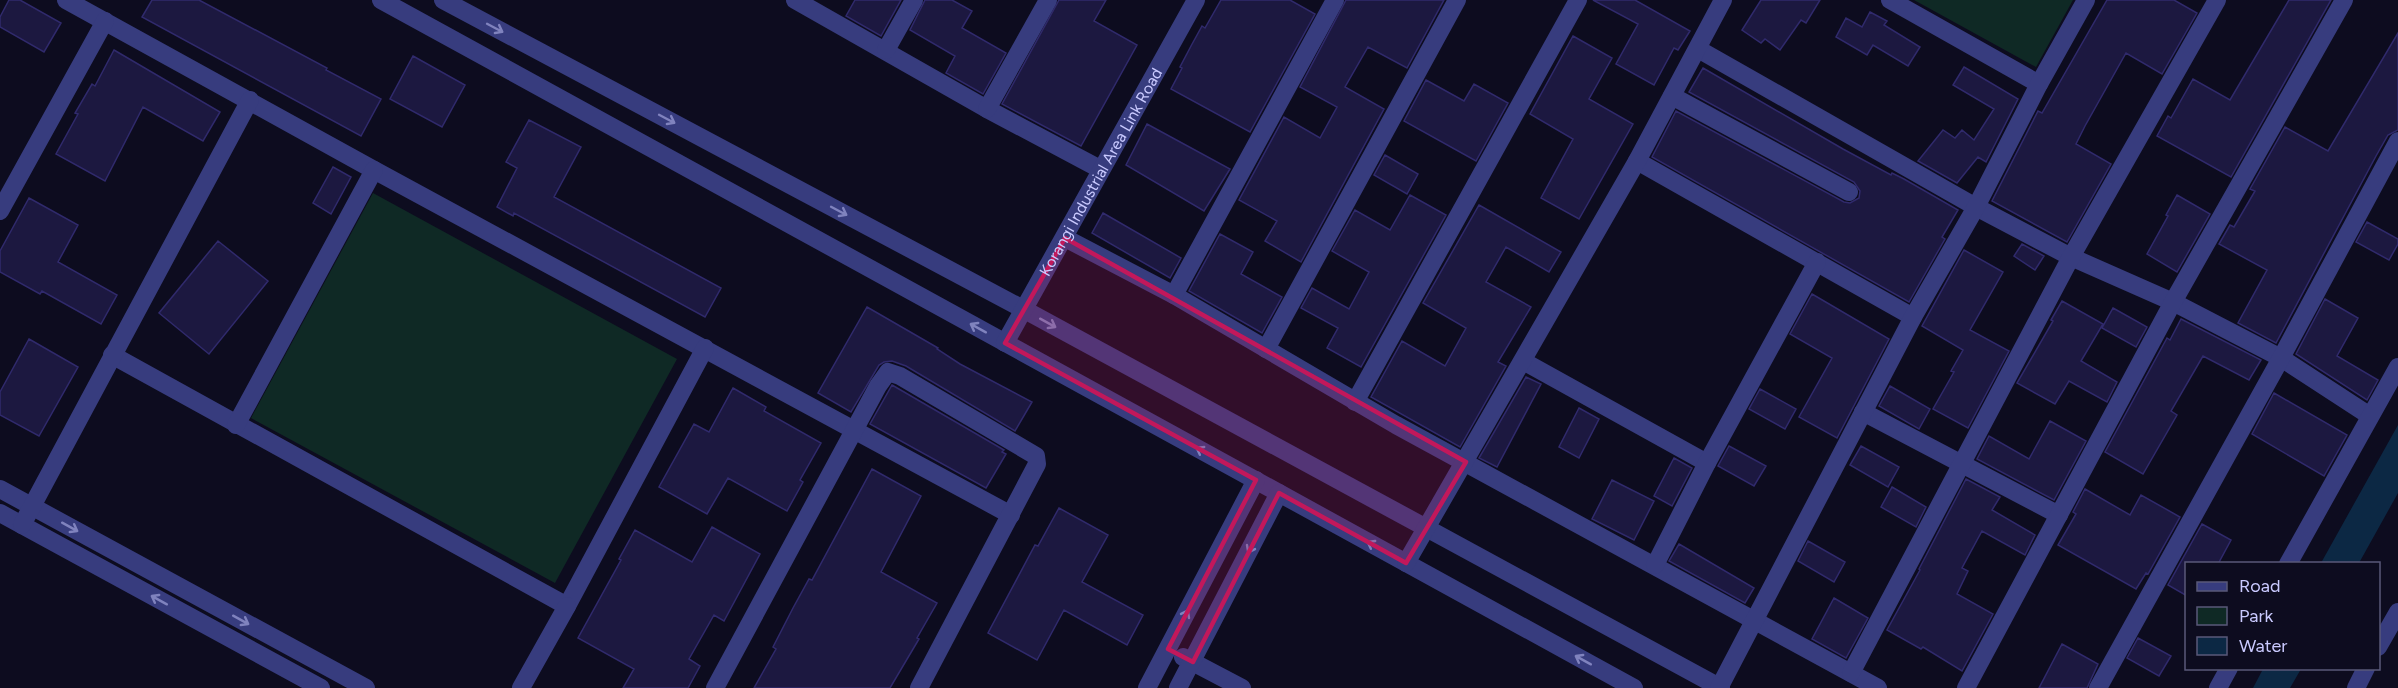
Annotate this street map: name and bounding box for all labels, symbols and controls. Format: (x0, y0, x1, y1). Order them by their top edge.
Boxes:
one-way arrow (486, 22, 504, 34)
street label: Korangi Industrial Area Link Road (1035, 64, 1166, 279)
one-way arrow (658, 113, 675, 125)
one-way arrow (830, 205, 847, 217)
one-way arrow (1039, 317, 1056, 329)
one-way arrow (970, 322, 987, 334)
one-way arrow (1196, 446, 1213, 458)
one-way arrow (61, 521, 78, 533)
one-way arrow (1246, 536, 1257, 554)
one-way arrow (1367, 540, 1384, 552)
legend (2185, 562, 2380, 670)
text: Road (2239, 575, 2280, 597)
one-way arrow (150, 594, 168, 605)
text: Park (2239, 605, 2274, 627)
one-way arrow (1179, 609, 1191, 627)
one-way arrow (232, 614, 249, 626)
text: Water (2239, 635, 2287, 657)
one-way arrow (1575, 654, 1592, 666)

